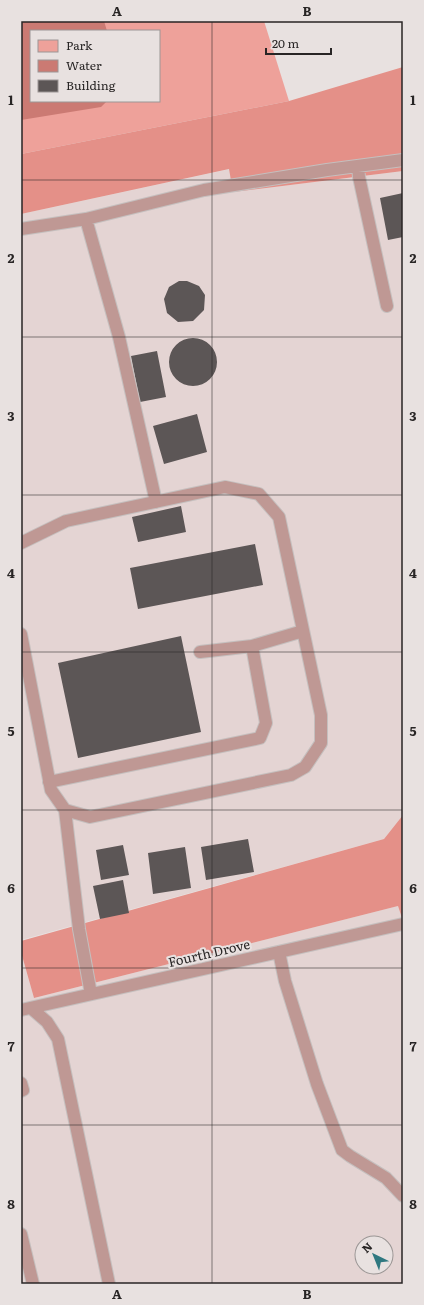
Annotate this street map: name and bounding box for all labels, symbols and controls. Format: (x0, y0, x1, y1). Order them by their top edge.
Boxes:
text: A (112, 1, 122, 20)
text: B (303, 1, 312, 20)
legend (30, 30, 160, 102)
scale bar (266, 30, 331, 56)
text: 20 m (272, 34, 299, 52)
text: Park (66, 36, 93, 54)
text: Water (66, 56, 102, 74)
text: Building (66, 76, 116, 94)
text: 1 (8, 90, 14, 109)
text: 1 (410, 90, 416, 109)
text: 2 (8, 248, 15, 267)
text: 2 (410, 248, 417, 267)
text: 3 (7, 406, 15, 425)
text: 3 (409, 406, 417, 425)
text: 4 (7, 563, 15, 582)
text: 4 (409, 563, 417, 582)
text: 5 (7, 721, 15, 740)
text: 5 (409, 721, 417, 740)
text: 6 (7, 878, 15, 897)
text: 6 (409, 878, 417, 897)
street label: Fourth Drove (166, 934, 252, 971)
text: 7 (7, 1036, 15, 1055)
text: 7 (409, 1036, 417, 1055)
text: 8 (7, 1194, 15, 1213)
text: 8 (409, 1194, 417, 1213)
north arrow (354, 1235, 394, 1275)
text: N (358, 1238, 375, 1256)
text: A (112, 1284, 122, 1303)
text: B (303, 1284, 312, 1303)

